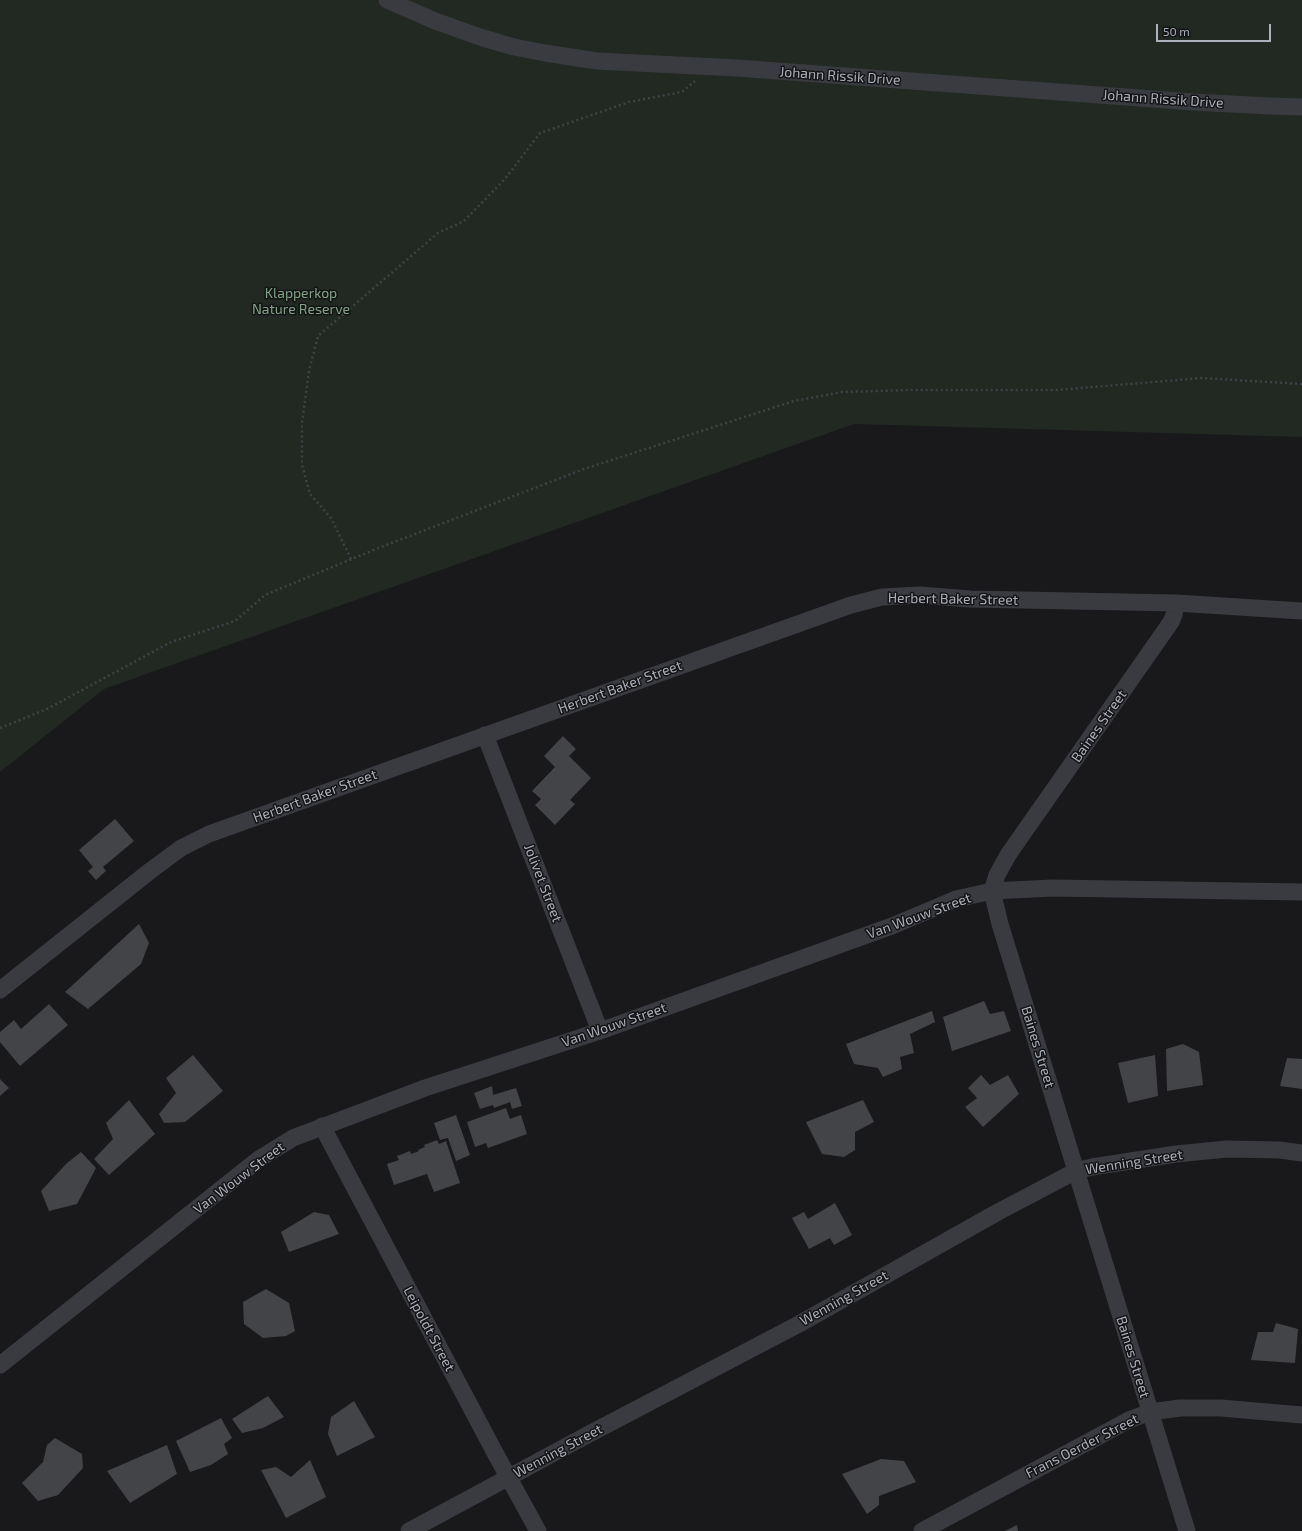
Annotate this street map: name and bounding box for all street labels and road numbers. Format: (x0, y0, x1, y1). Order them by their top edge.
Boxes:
street label: Johann Rissik Drive (779, 63, 901, 89)
street label: Johann Rissik Drive (1102, 86, 1224, 112)
street label: Herbert Baker Street (888, 589, 1018, 609)
street label: Herbert Baker Street (556, 657, 684, 717)
street label: Baines Street (1068, 687, 1130, 765)
street label: Herbert Baker Street (251, 766, 379, 826)
street label: Jolivet Street (520, 841, 566, 925)
street label: Van Wouw Street (865, 889, 973, 943)
street label: Van Wouw Street (559, 999, 669, 1051)
street label: Baines Street (1018, 1004, 1058, 1090)
street label: Van Wouw Street (190, 1138, 288, 1218)
street label: Wenning Street (1084, 1146, 1184, 1178)
street label: Wenning Street (797, 1267, 891, 1329)
street label: Leipoldt Street (400, 1284, 458, 1374)
street label: Baines Street (1113, 1314, 1153, 1400)
street label: Frans Oerder Street (1023, 1410, 1141, 1482)
street label: Wenning Street (511, 1421, 605, 1481)

